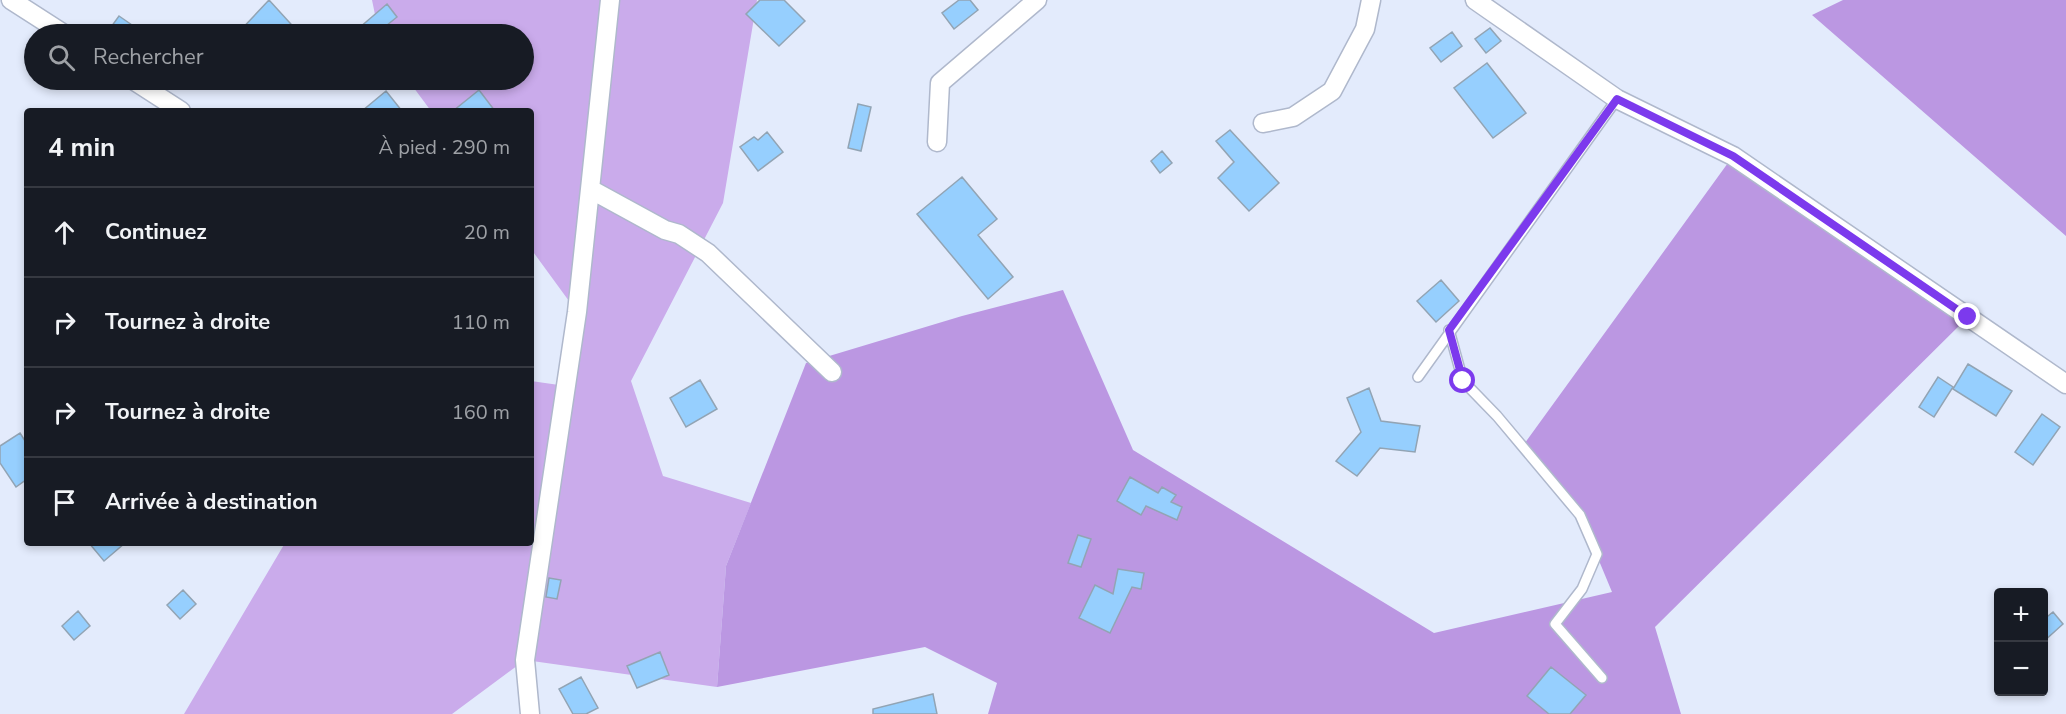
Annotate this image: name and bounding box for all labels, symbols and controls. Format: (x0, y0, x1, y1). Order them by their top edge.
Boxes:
search box (24, 24, 534, 90)
icon: search (45, 41, 78, 74)
text: Rechercher (93, 42, 204, 72)
text: 4 min (48, 130, 115, 165)
text: À pied · 290 m (379, 134, 510, 161)
icon: ahead (48, 216, 81, 249)
text: Continuez (105, 217, 207, 247)
text: 20 m (464, 219, 510, 246)
route end (1954, 303, 1980, 329)
icon: right (48, 306, 81, 339)
text: Tournez à droite (105, 307, 270, 337)
text: 110 m (452, 309, 510, 336)
route start (1449, 367, 1475, 393)
icon: right (48, 396, 81, 429)
text: Tournez à droite (105, 397, 270, 427)
text: 160 m (452, 399, 510, 426)
icon: arrive (48, 486, 81, 519)
text: Arrivée à destination (105, 487, 318, 517)
map controls (1994, 588, 2048, 696)
button: + (1994, 588, 2048, 642)
button: − (1994, 642, 2048, 696)

